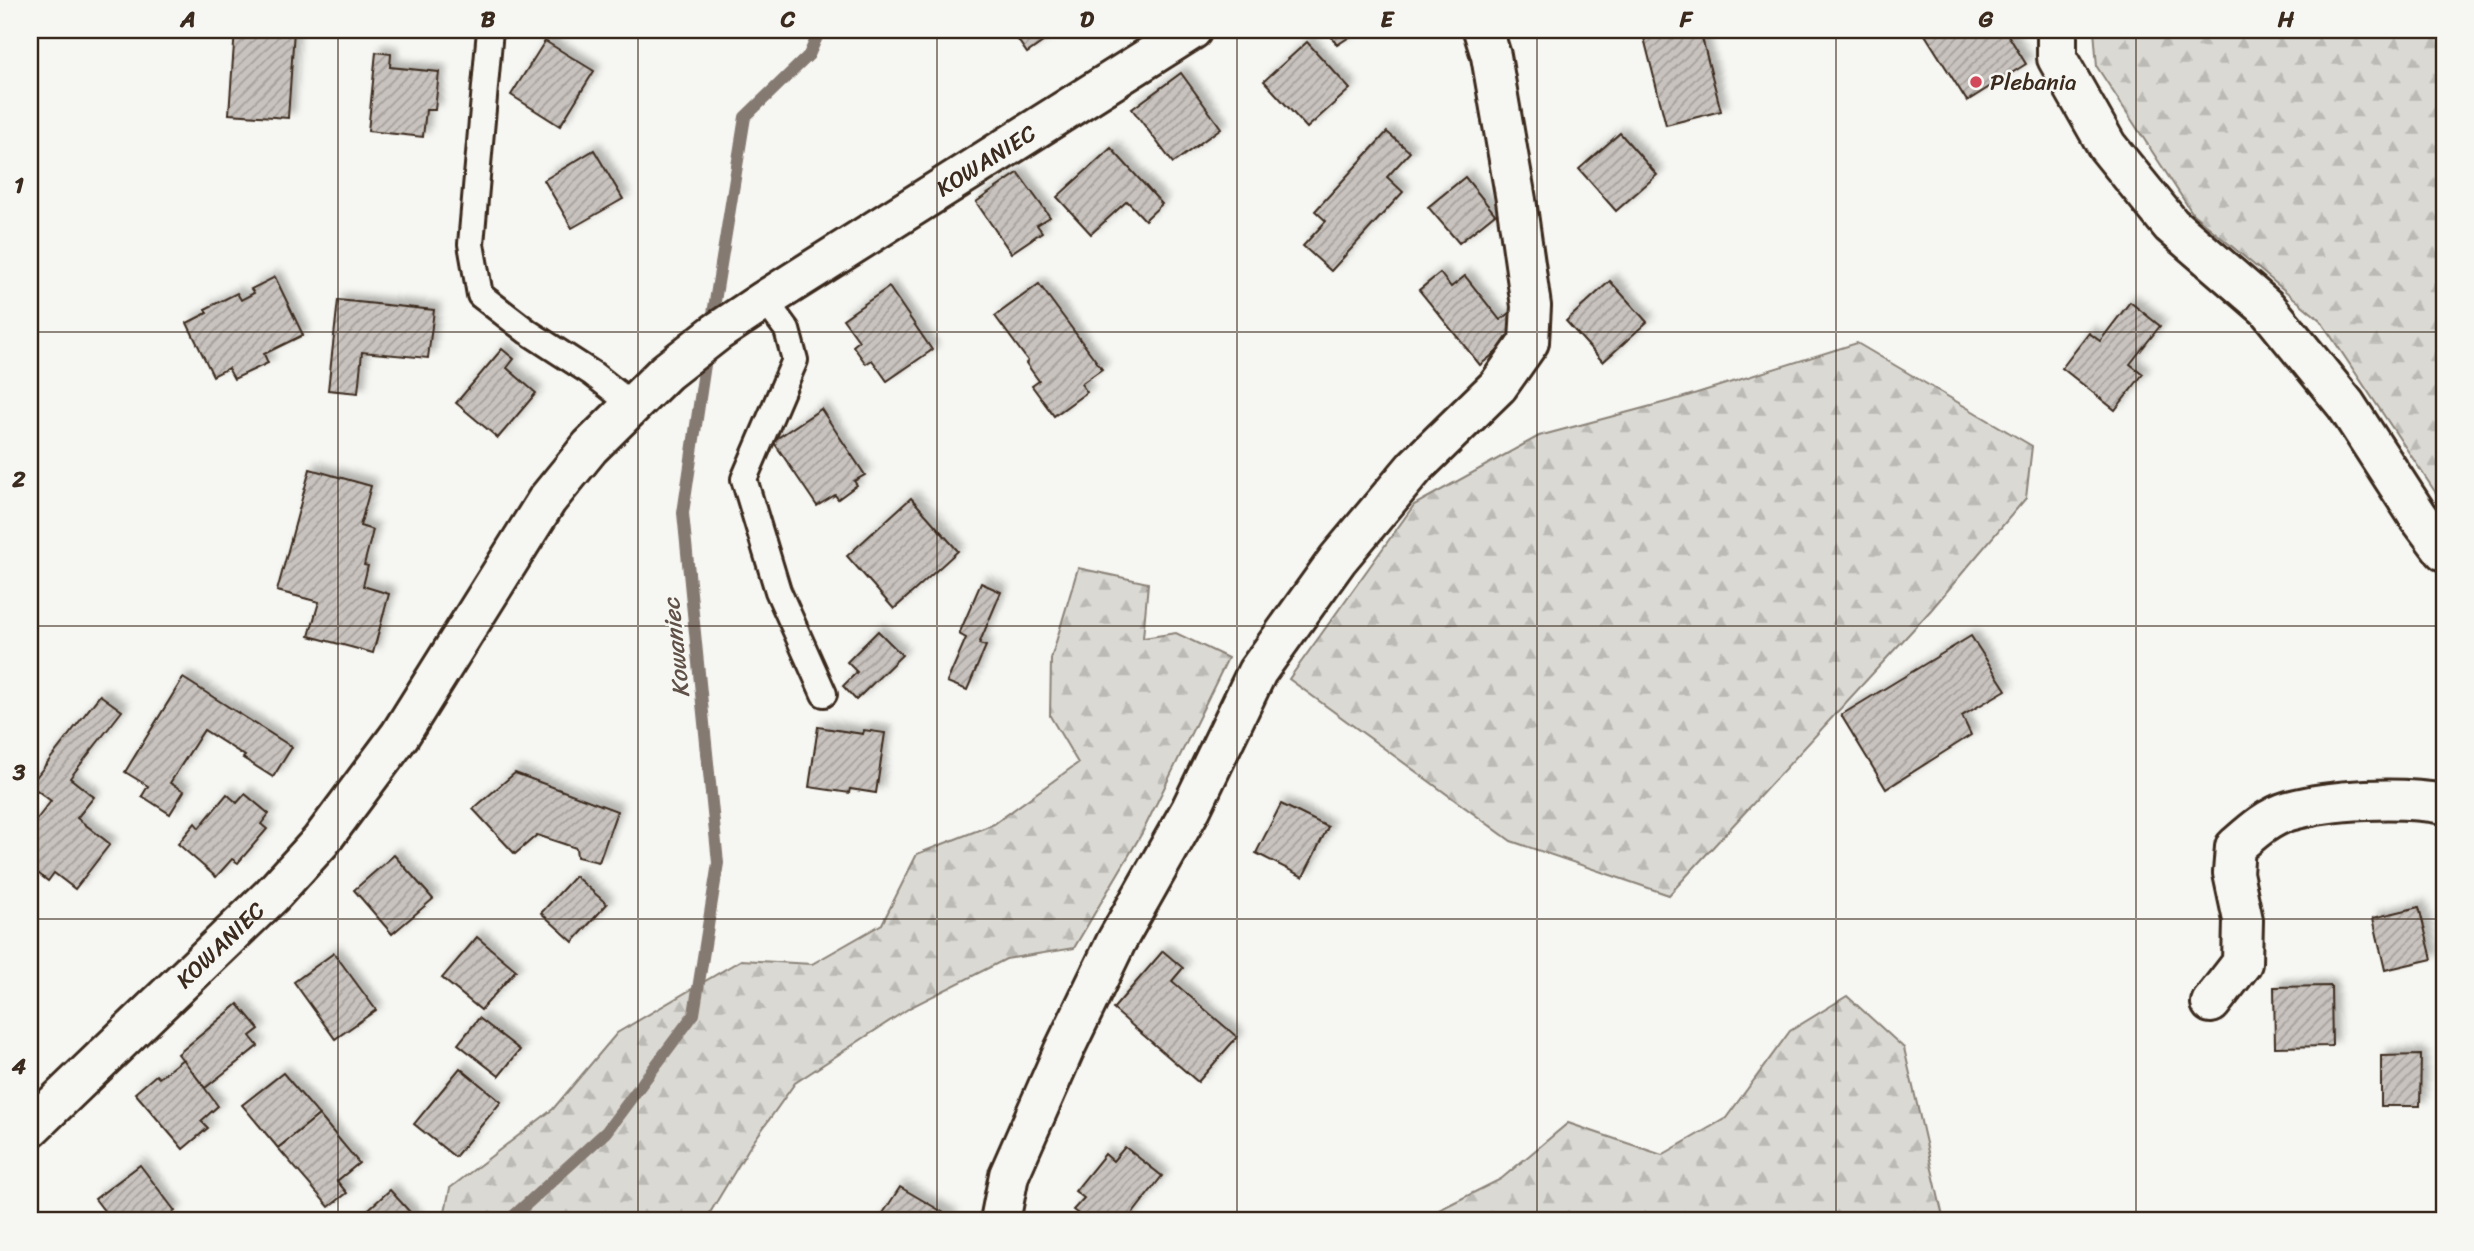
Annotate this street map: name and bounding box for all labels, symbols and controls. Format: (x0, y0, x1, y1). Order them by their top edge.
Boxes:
text: A (179, 0, 196, 40)
text: B (481, 0, 496, 40)
text: C (780, 0, 796, 40)
text: D (1080, 0, 1095, 40)
text: E (1381, 0, 1396, 40)
text: F (1679, 0, 1694, 40)
text: G (1978, 0, 1994, 40)
text: H (2277, 0, 2295, 40)
place label: Plebania (1990, 62, 2077, 103)
marker: Plebania (1968, 74, 1984, 90)
street label: KOWANIEC (927, 113, 1045, 208)
text: 1 (14, 165, 24, 206)
text: 2 (11, 459, 26, 500)
water label: Kowaniec (650, 594, 702, 700)
text: 3 (12, 752, 26, 793)
street label: KOWANIEC (166, 891, 275, 999)
text: 4 (11, 1046, 27, 1087)

